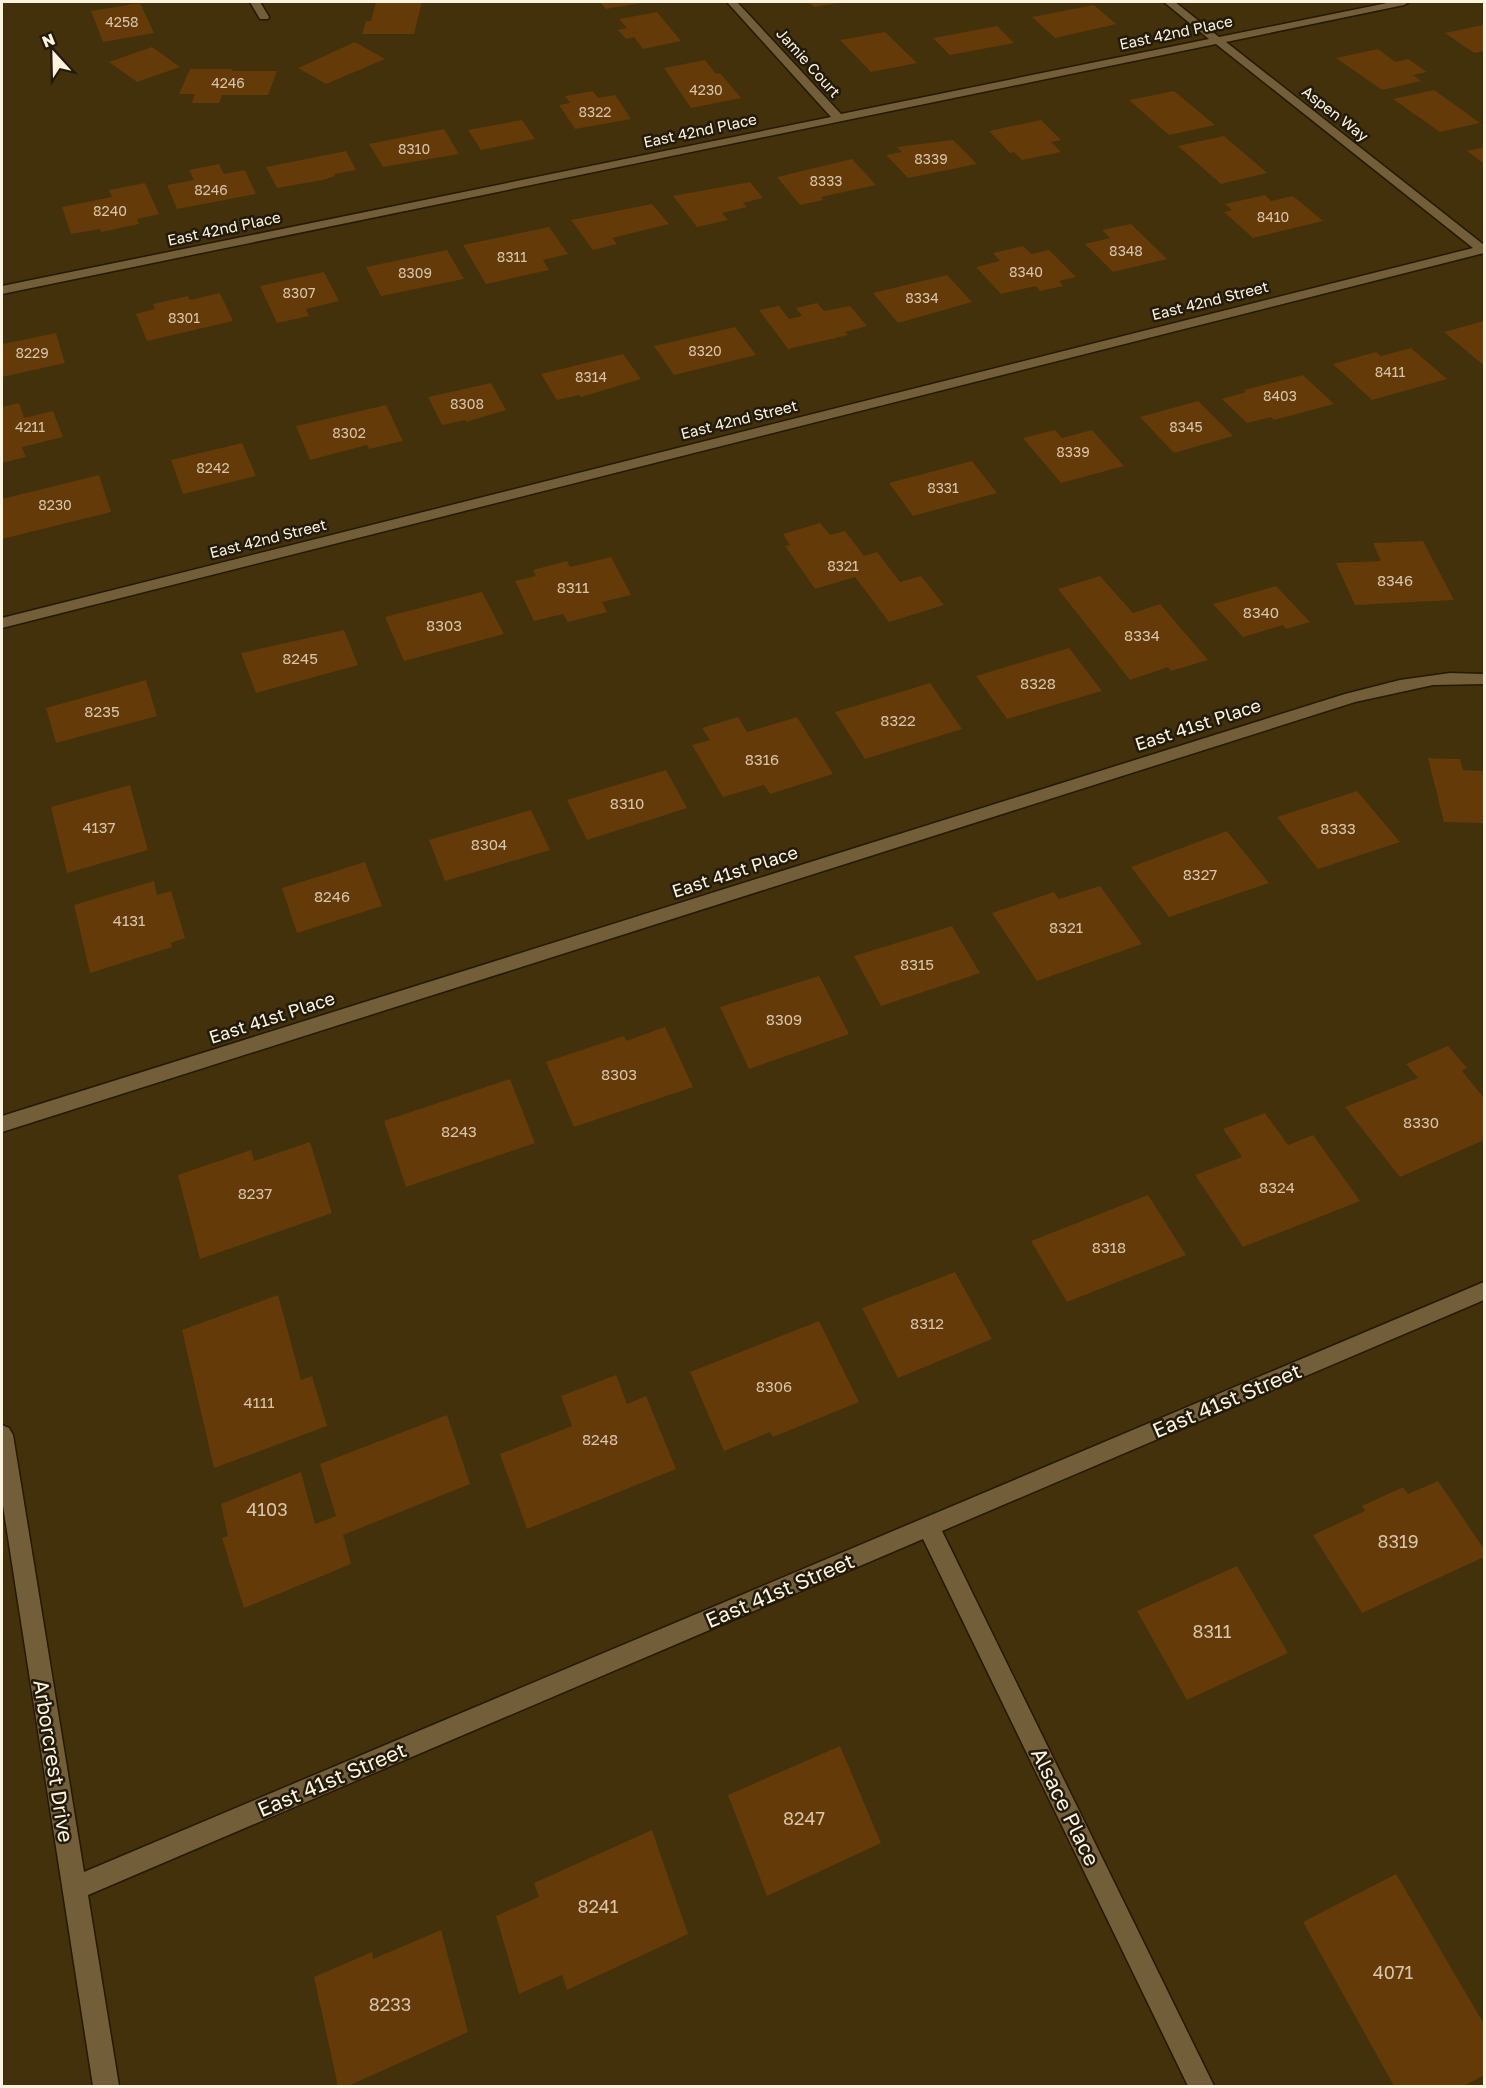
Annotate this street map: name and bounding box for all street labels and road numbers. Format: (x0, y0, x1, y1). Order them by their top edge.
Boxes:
street label: East 42nd Place (1118, 11, 1234, 53)
street label: Jamie Court (773, 24, 845, 101)
street label: Aspen Way (1299, 82, 1373, 145)
street label: East 42nd Place (642, 109, 758, 151)
street label: East 42nd Place (166, 207, 282, 249)
street label: East 42nd Street (1150, 277, 1270, 323)
street label: East 42nd Street (679, 396, 799, 442)
street label: East 42nd Street (208, 515, 328, 561)
street label: East 41st Place (1132, 693, 1263, 755)
street label: East 41st Place (669, 840, 800, 902)
street label: East 41st Place (206, 986, 337, 1048)
street label: East 41st Street (1148, 1357, 1305, 1443)
street label: East 41st Street (701, 1547, 858, 1633)
street label: Arborcrest Drive (28, 1678, 80, 1844)
street label: East 41st Street (253, 1736, 410, 1822)
street label: Alsace Place (1026, 1743, 1106, 1870)

